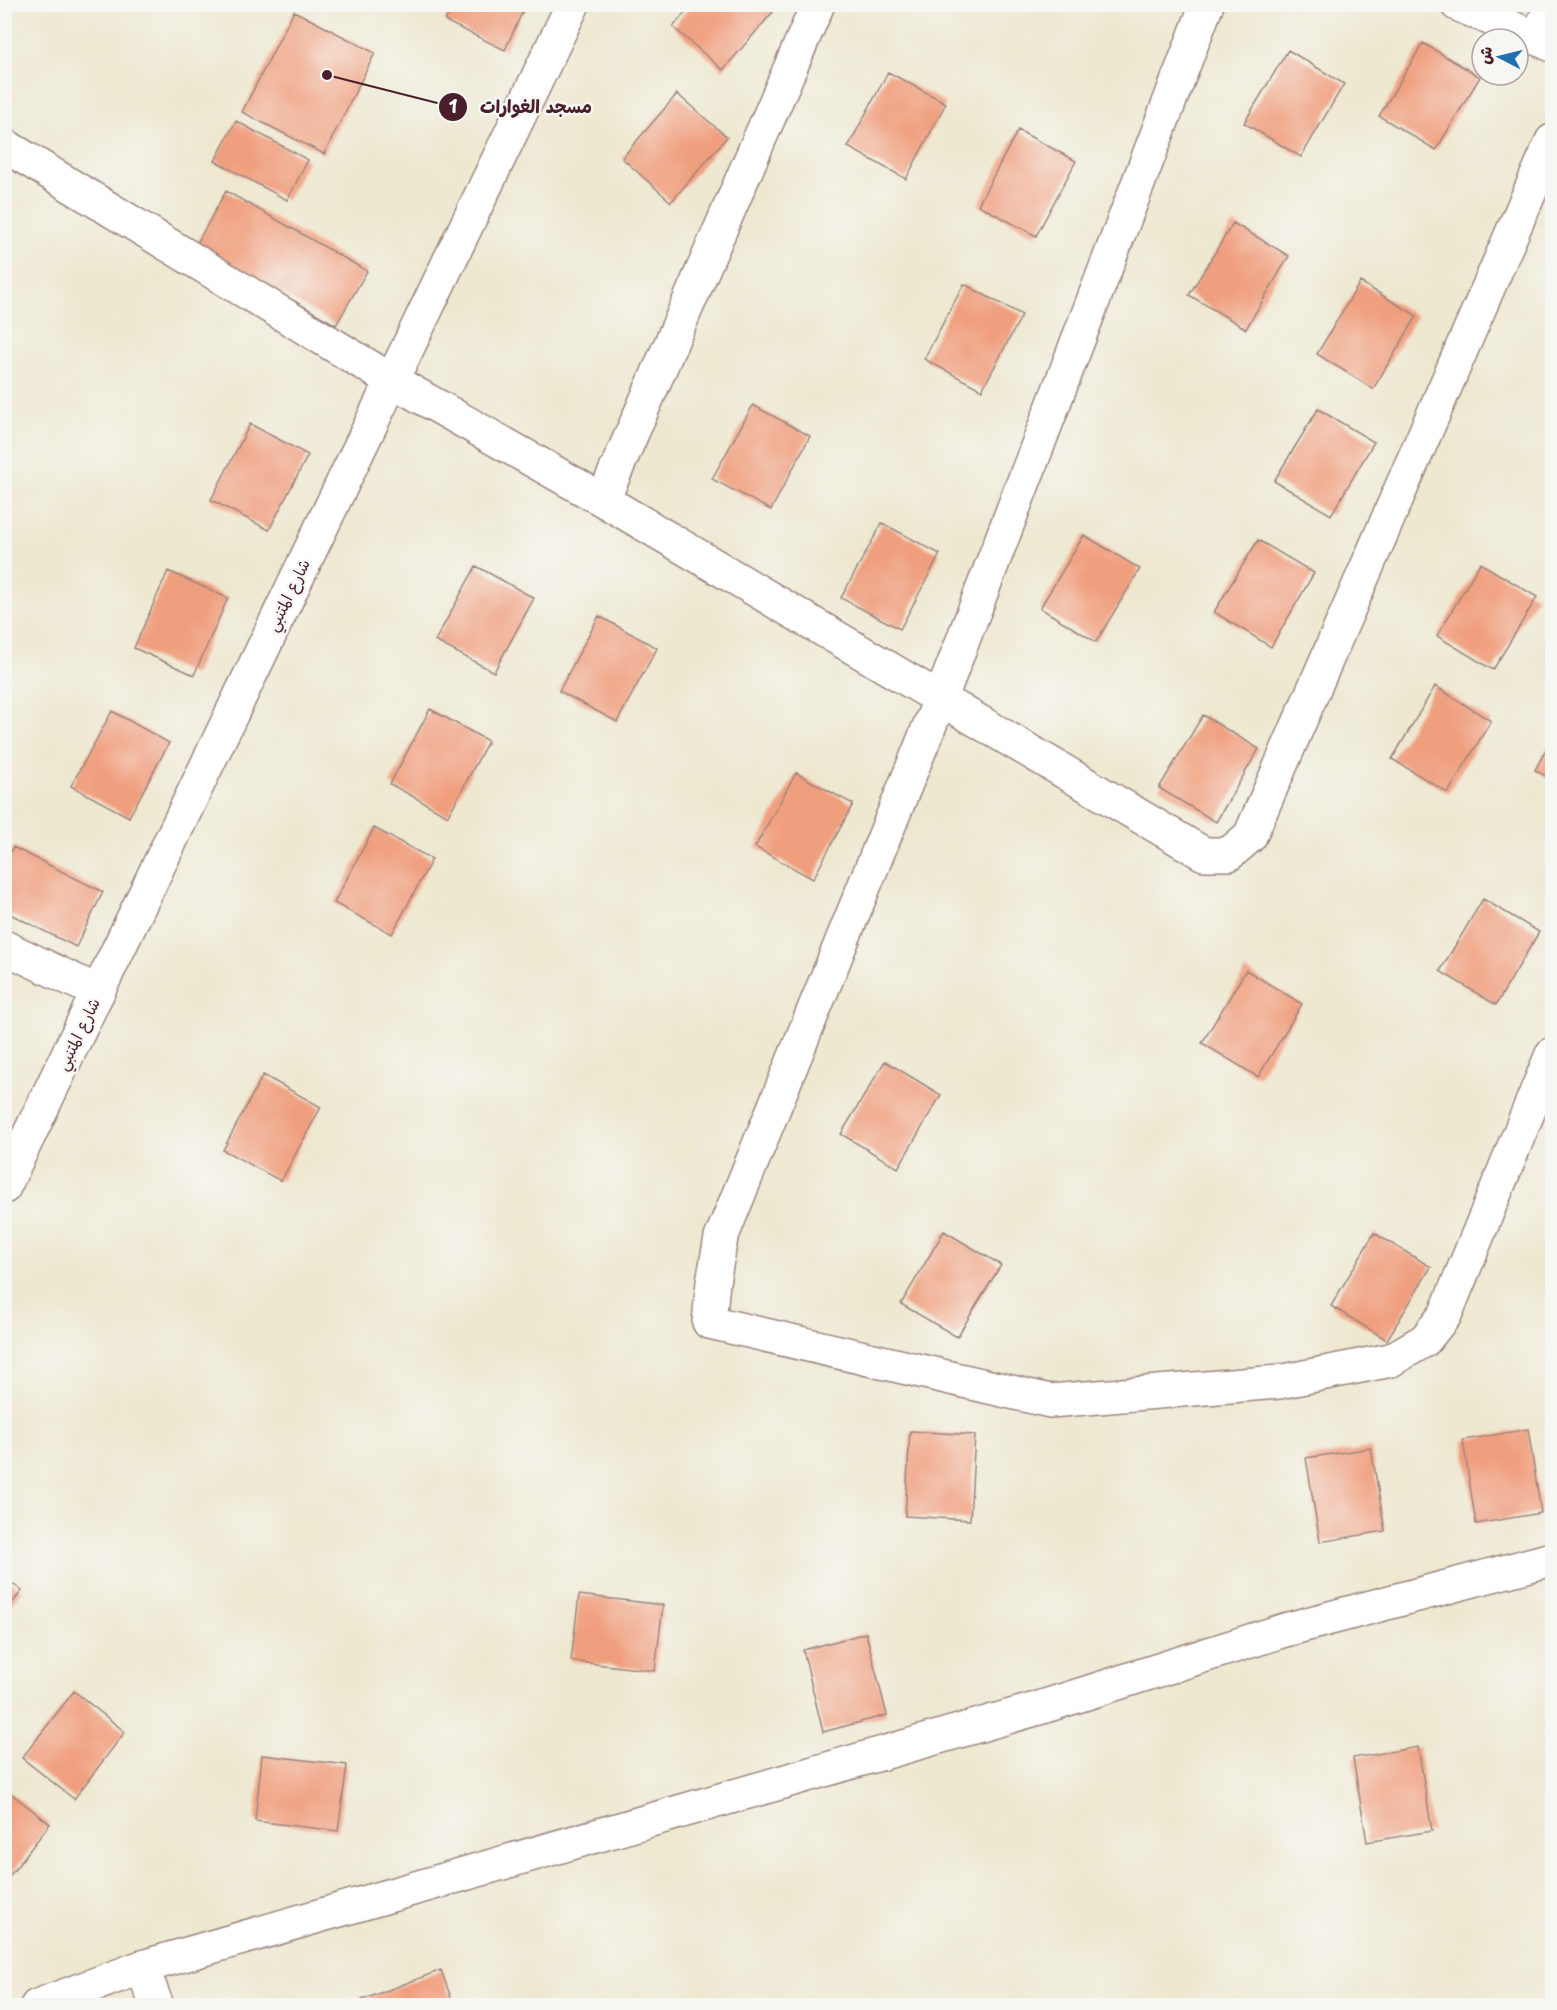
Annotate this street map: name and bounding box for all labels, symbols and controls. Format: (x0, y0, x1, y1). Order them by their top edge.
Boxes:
north arrow (1470, 27, 1530, 87)
text: ش (1471, 45, 1497, 65)
callout: مسجد الغوارات (438, 89, 604, 125)
text: 1 (449, 92, 458, 119)
text: مسجد الغوارات (480, 92, 592, 119)
street label: شارع المتنبي (259, 554, 319, 637)
street label: شارع المتنبي (49, 993, 109, 1076)

